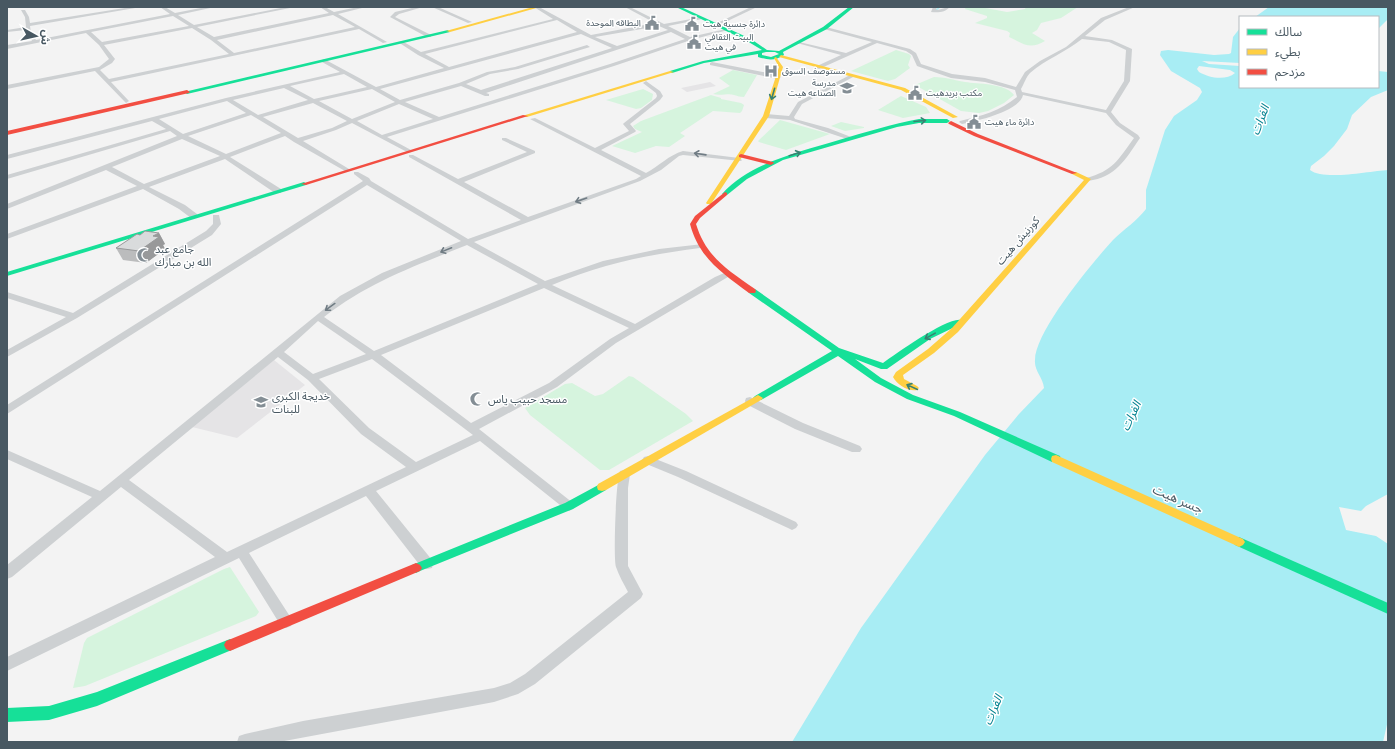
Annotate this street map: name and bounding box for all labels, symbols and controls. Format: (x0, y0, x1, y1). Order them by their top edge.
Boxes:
public building icon: البطاقه الموحدة (644, 15, 660, 31)
north arrow (16, 16, 56, 56)
public building icon: دائرة جنسية هيت (684, 16, 700, 32)
legend (1239, 16, 1379, 88)
place label: البطاقه الموحدة (586, 18, 641, 29)
place label: دائرة جنسية هيت (703, 19, 765, 30)
text: سالك (1275, 25, 1302, 39)
text: ش (38, 29, 53, 46)
place label: البيت الثقافي في هيت (705, 32, 753, 54)
public building icon: البيت الثقافي في هيت (686, 34, 702, 50)
text: بطيء (1275, 45, 1301, 62)
hospital icon: مستوصف السوق (763, 63, 779, 79)
text: مزدحم (1275, 65, 1305, 81)
place label: مستوصف السوق (782, 66, 846, 77)
place label: مدرسة الصناعه هيت (788, 78, 836, 98)
school or university icon: مدرسة الصناعه هيت (839, 80, 855, 96)
public building icon: مكتب بريدهيت (907, 85, 923, 101)
one-way arrow (769, 87, 776, 100)
place label: مكتب بريدهيت (926, 88, 982, 99)
water label: الفرات (1248, 102, 1273, 137)
public building icon: دائرة ماء هيت (966, 114, 982, 130)
place label: دائرة ماء هيت (985, 117, 1034, 128)
one-way arrow (913, 118, 926, 125)
one-way arrow (694, 150, 707, 158)
one-way arrow (788, 150, 801, 157)
one-way arrow (576, 196, 588, 204)
street label: كورنيش هيت (994, 214, 1043, 268)
place label: جامع عبد الله بن مبارك (155, 243, 211, 269)
one-way arrow (441, 246, 453, 254)
mosque icon: جامع عبد الله بن مبارك (136, 247, 152, 263)
one-way arrow (325, 303, 336, 311)
one-way arrow (924, 333, 936, 340)
one-way arrow (906, 383, 918, 390)
place label: خديجة الكبرى للبنات (272, 390, 331, 416)
mosque icon: مسجد حبيب ياس (469, 391, 485, 407)
place label: مسجد حبيب ياس (488, 393, 567, 406)
school or university icon: خديجة الكبرى للبنات (253, 394, 269, 410)
water label: الفرات (1118, 398, 1144, 433)
street label: جسر هيت (1151, 481, 1206, 517)
water label: الفرات (980, 692, 1006, 727)

